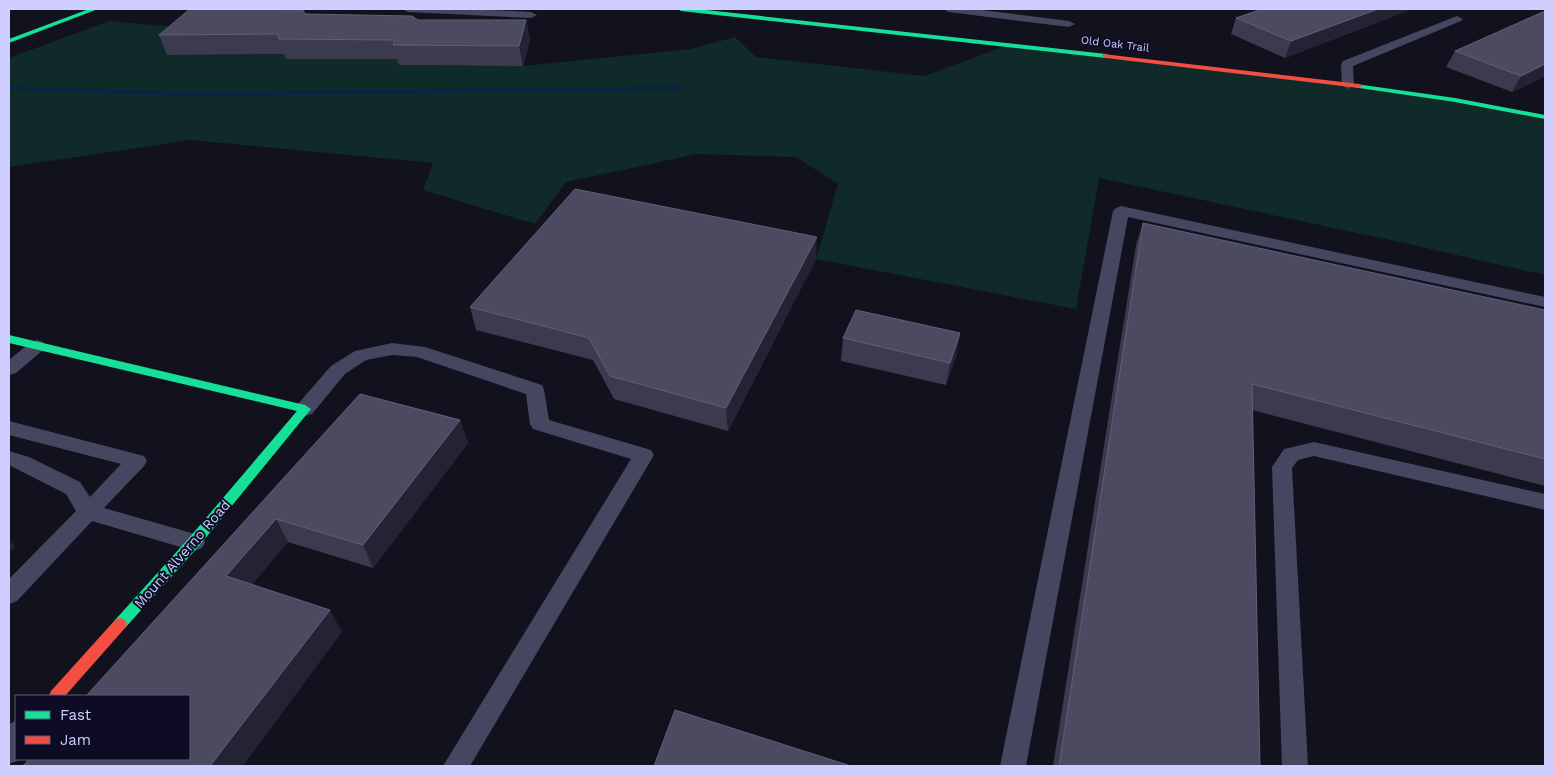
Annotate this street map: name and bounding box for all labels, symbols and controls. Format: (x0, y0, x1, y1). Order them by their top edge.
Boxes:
street label: Old Oak Trail (1080, 33, 1151, 55)
street label: Mount Alverno Road (131, 497, 233, 611)
legend (15, 695, 190, 760)
text: Fast (60, 706, 92, 724)
text: Jam (60, 731, 91, 749)

